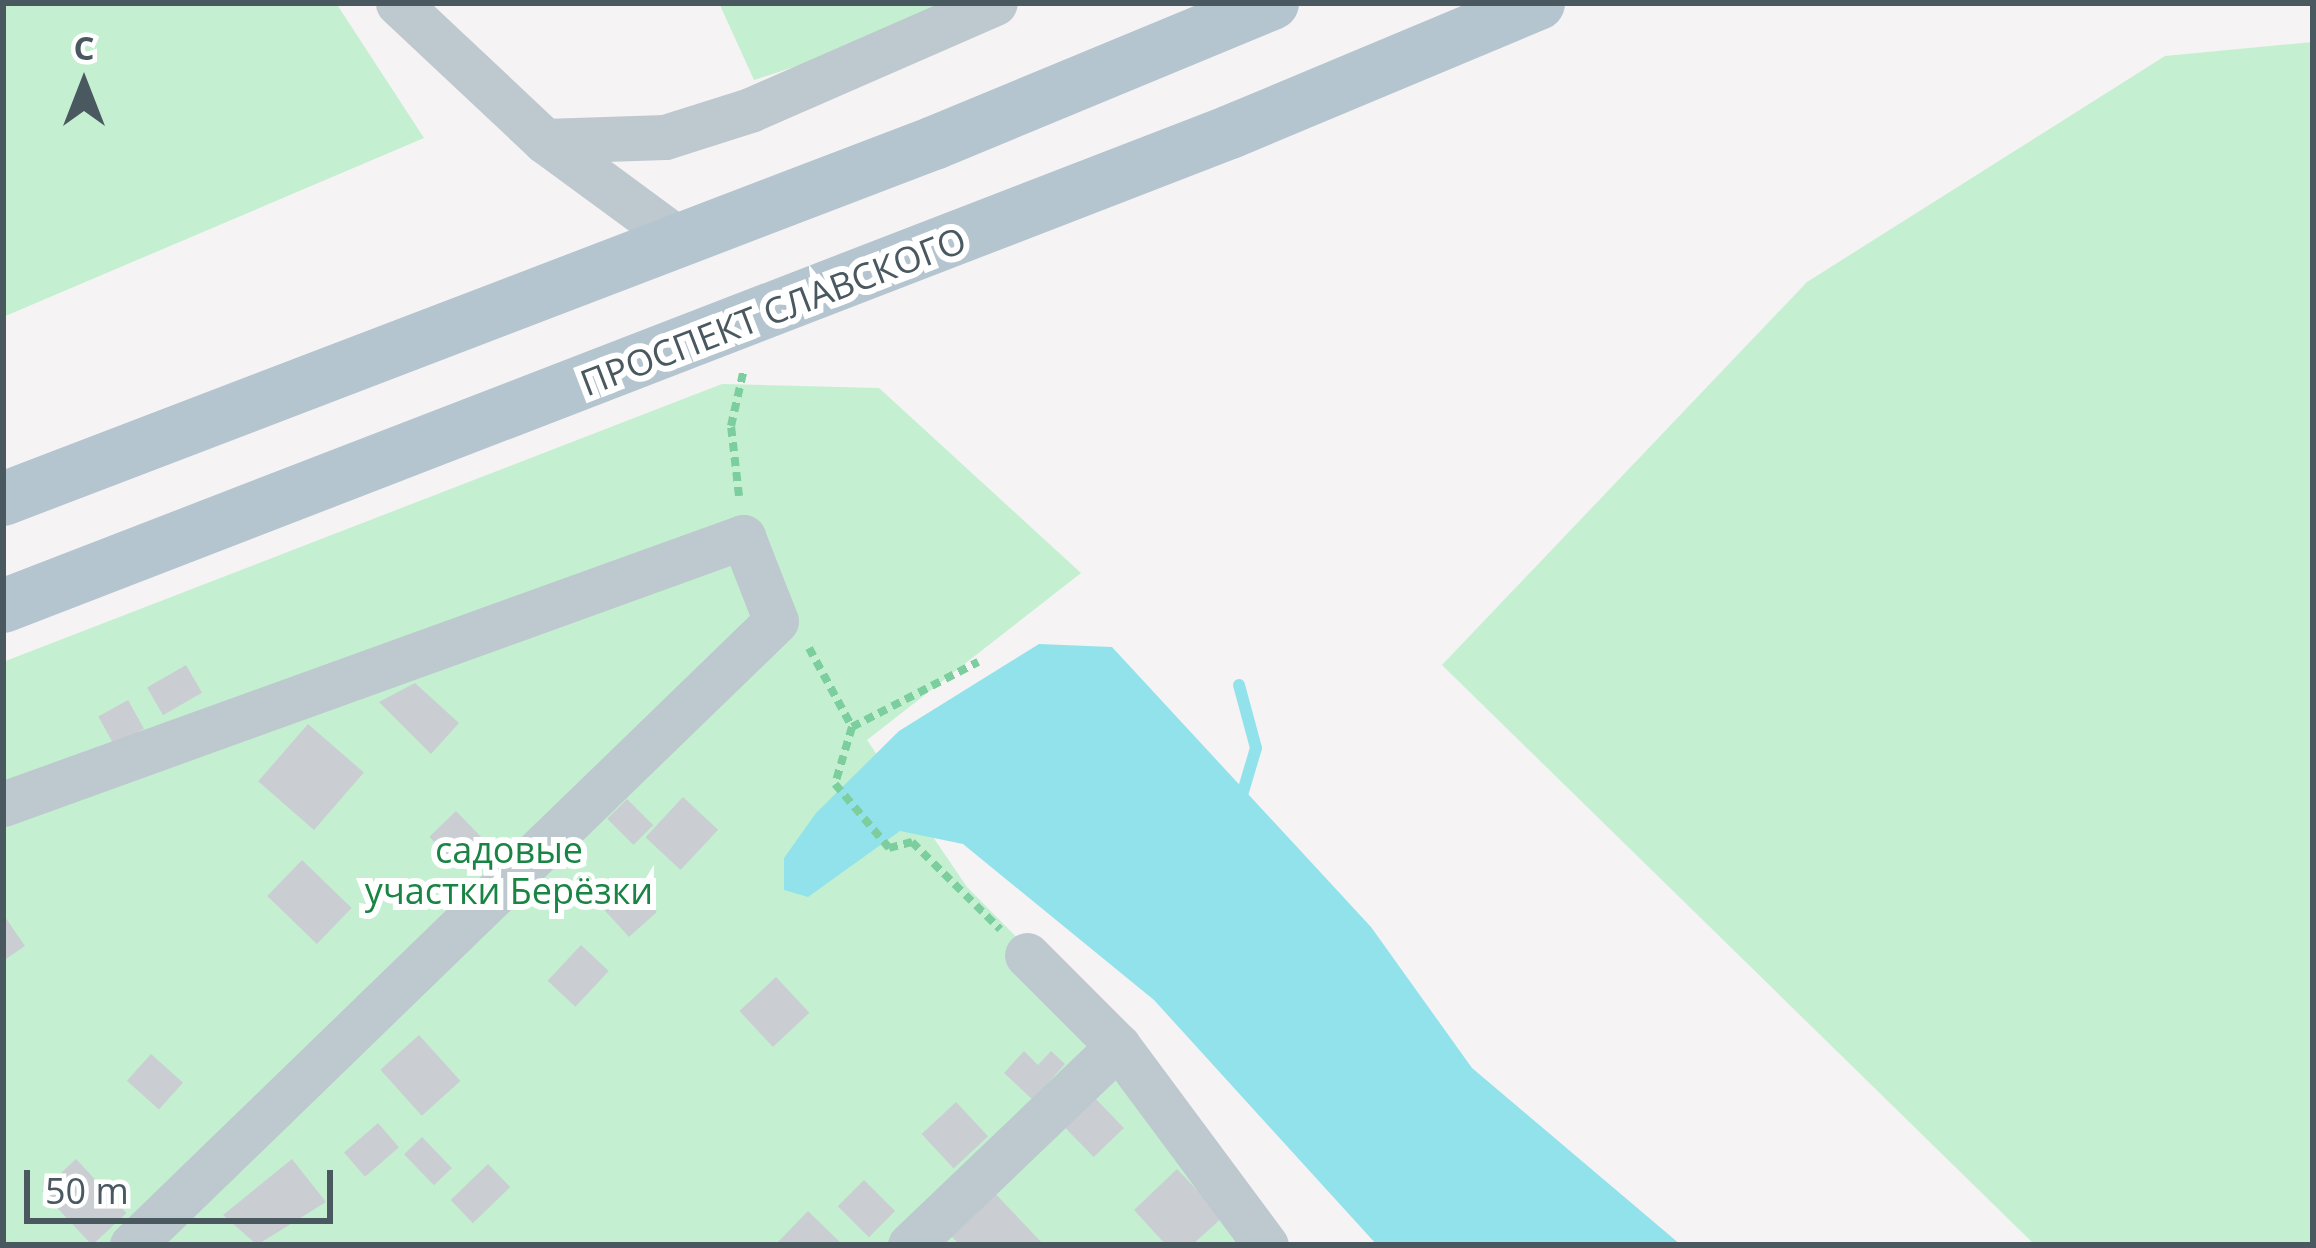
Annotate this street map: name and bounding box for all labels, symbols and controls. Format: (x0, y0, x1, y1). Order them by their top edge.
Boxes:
north arrow (24, 24, 144, 144)
text: С (73, 25, 95, 70)
street label: ПРОСПЕКТ СЛАВСКОГО (574, 218, 972, 404)
park label: садовые участки Берёзки (365, 827, 653, 912)
scale bar (30, 1146, 339, 1220)
text: 50 m (45, 1166, 129, 1215)

